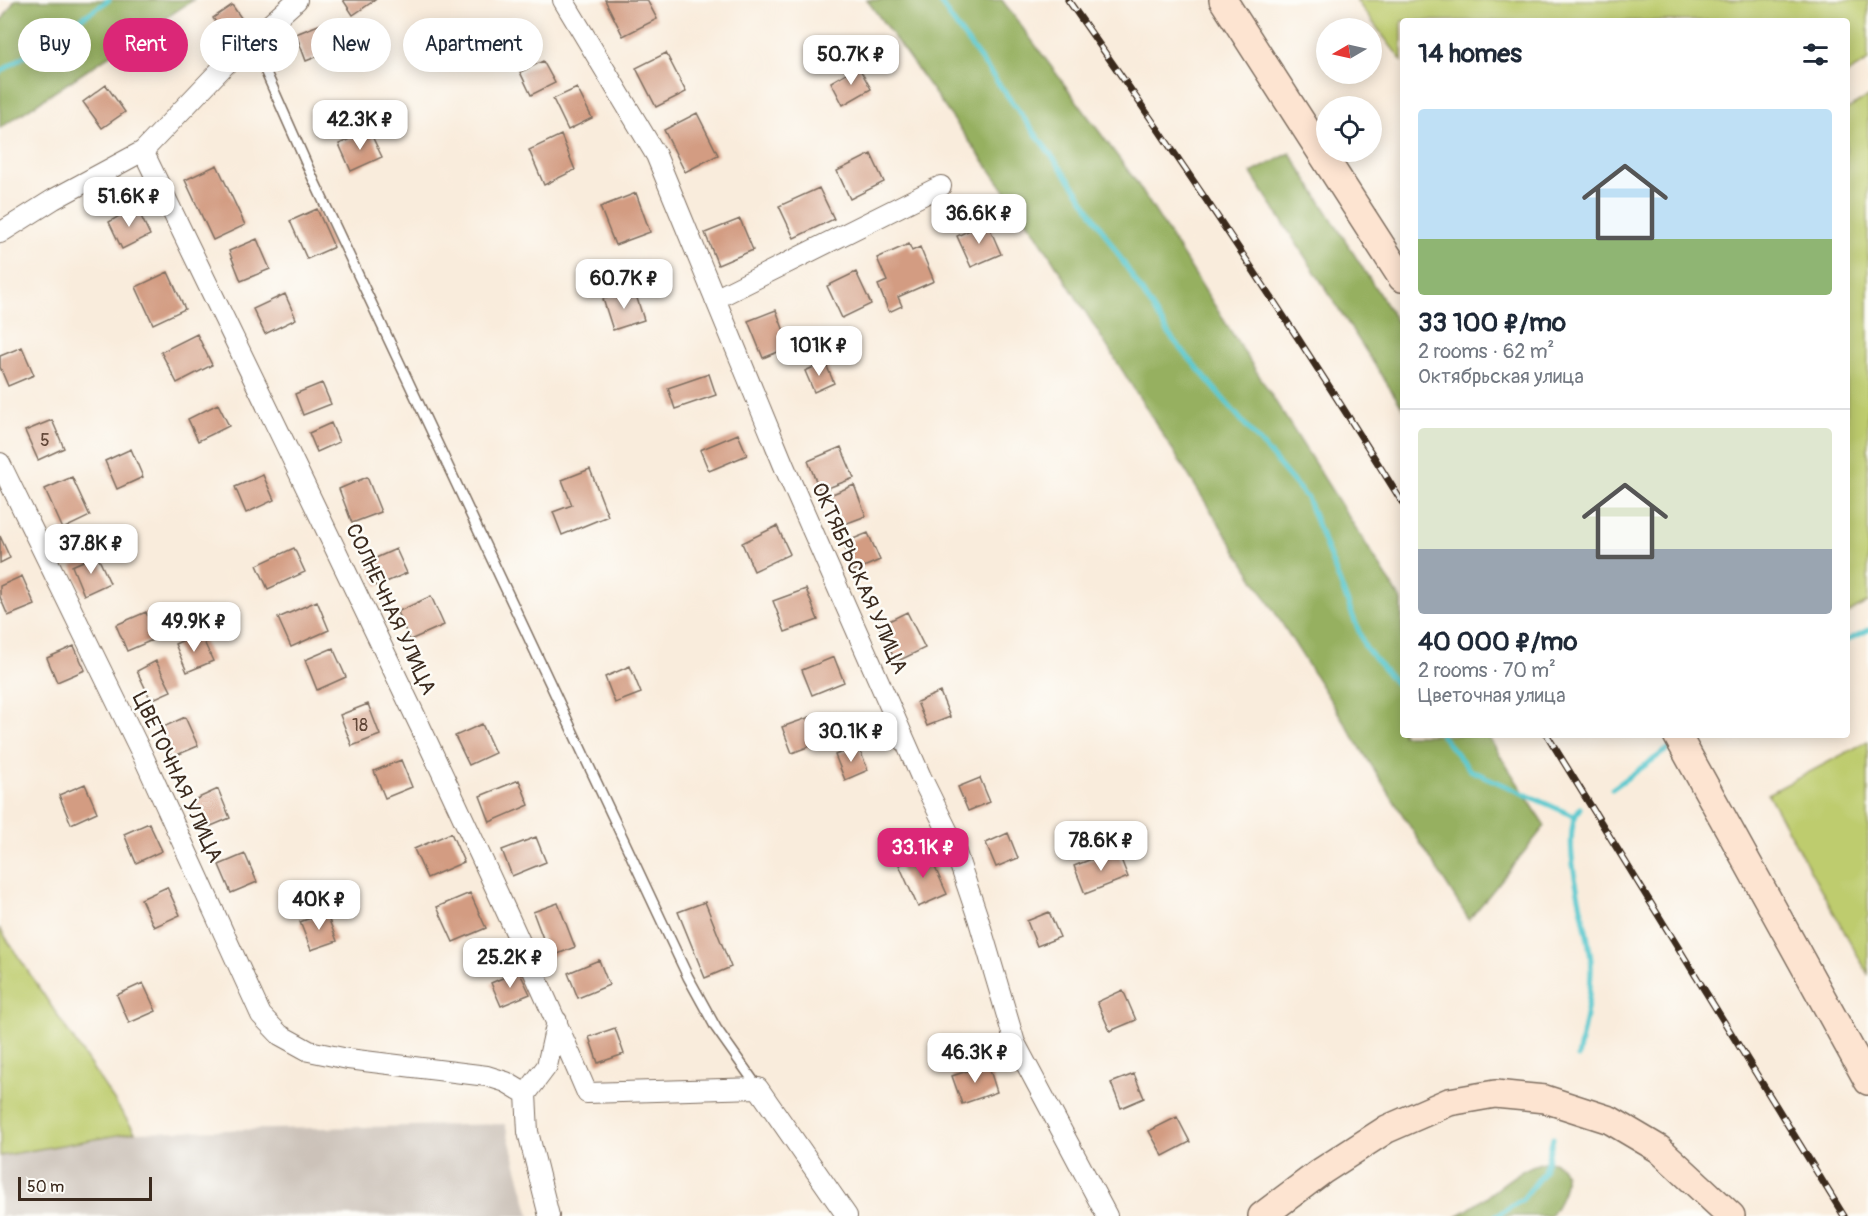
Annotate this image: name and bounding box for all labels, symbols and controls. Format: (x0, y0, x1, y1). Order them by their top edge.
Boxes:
chip: Buy (18, 18, 91, 72)
chip: Rent (103, 18, 188, 72)
chip: Filters (200, 18, 299, 72)
chip: New (311, 18, 391, 72)
chip: Apartment (403, 18, 543, 72)
north arrow (1316, 18, 1382, 84)
map controls (1316, 18, 1382, 162)
pin: 50.7K ₽ (796, 35, 906, 86)
text: 14 homes (1418, 38, 1522, 70)
icon: filters (1799, 38, 1832, 71)
text: 50.7K ₽ (817, 42, 885, 67)
button: locate (1316, 96, 1382, 162)
pin: 42.3K ₽ (305, 100, 415, 151)
text: 42.3K ₽ (327, 107, 393, 132)
icon: home (1571, 148, 1679, 256)
pin: 51.6K ₽ (74, 177, 184, 228)
text: 51.6K ₽ (97, 184, 161, 209)
pin: 36.6K ₽ (924, 194, 1034, 245)
text: 36.6K ₽ (945, 201, 1013, 226)
pin: 60.7K ₽ (569, 259, 679, 310)
text: 60.7K ₽ (590, 266, 658, 291)
text: 33 100 ₽/mo (1418, 307, 1566, 339)
pin: 101K ₽ (770, 326, 868, 377)
text: 101K ₽ (790, 333, 848, 358)
text: 2 rooms · 62 m² (1418, 339, 1554, 364)
text: Октябрьская улица (1418, 364, 1584, 389)
house number: 5 (40, 429, 50, 452)
icon: home (1571, 467, 1679, 575)
street label: ОКТЯБРЬСКАЯ УЛИЦА (805, 478, 914, 678)
street label: СОЛНЕЧНАЯ УЛИЦА (339, 519, 442, 699)
pin: 37.8K ₽ (36, 524, 146, 575)
text: 37.8K ₽ (59, 531, 123, 556)
pin: 49.9K ₽ (139, 602, 249, 653)
text: 49.9K ₽ (162, 609, 226, 634)
text: 40 000 ₽/mo (1418, 626, 1577, 658)
text: 2 rooms · 70 m² (1418, 658, 1556, 683)
text: Цветочная улица (1418, 683, 1566, 708)
street label: ЦВЕТОЧНАЯ УЛИЦА (126, 688, 229, 867)
pin: 30.1K ₽ (796, 712, 906, 763)
house number: 18 (352, 714, 368, 737)
text: 30.1K ₽ (818, 719, 884, 744)
pin: 78.6K ₽ (1046, 821, 1156, 872)
pin: 33.1K ₽ (868, 828, 978, 879)
text: 78.6K ₽ (1068, 828, 1134, 853)
text: 33.1K ₽ (892, 835, 954, 860)
pin: 40K ₽ (277, 880, 361, 931)
text: 40K ₽ (292, 887, 346, 912)
pin: 25.2K ₽ (455, 938, 565, 989)
text: 25.2K ₽ (477, 945, 543, 970)
pin: 46.3K ₽ (920, 1033, 1030, 1084)
text: 46.3K ₽ (941, 1040, 1009, 1065)
scale bar (18, 1174, 152, 1202)
text: 50 m (27, 1177, 64, 1197)

